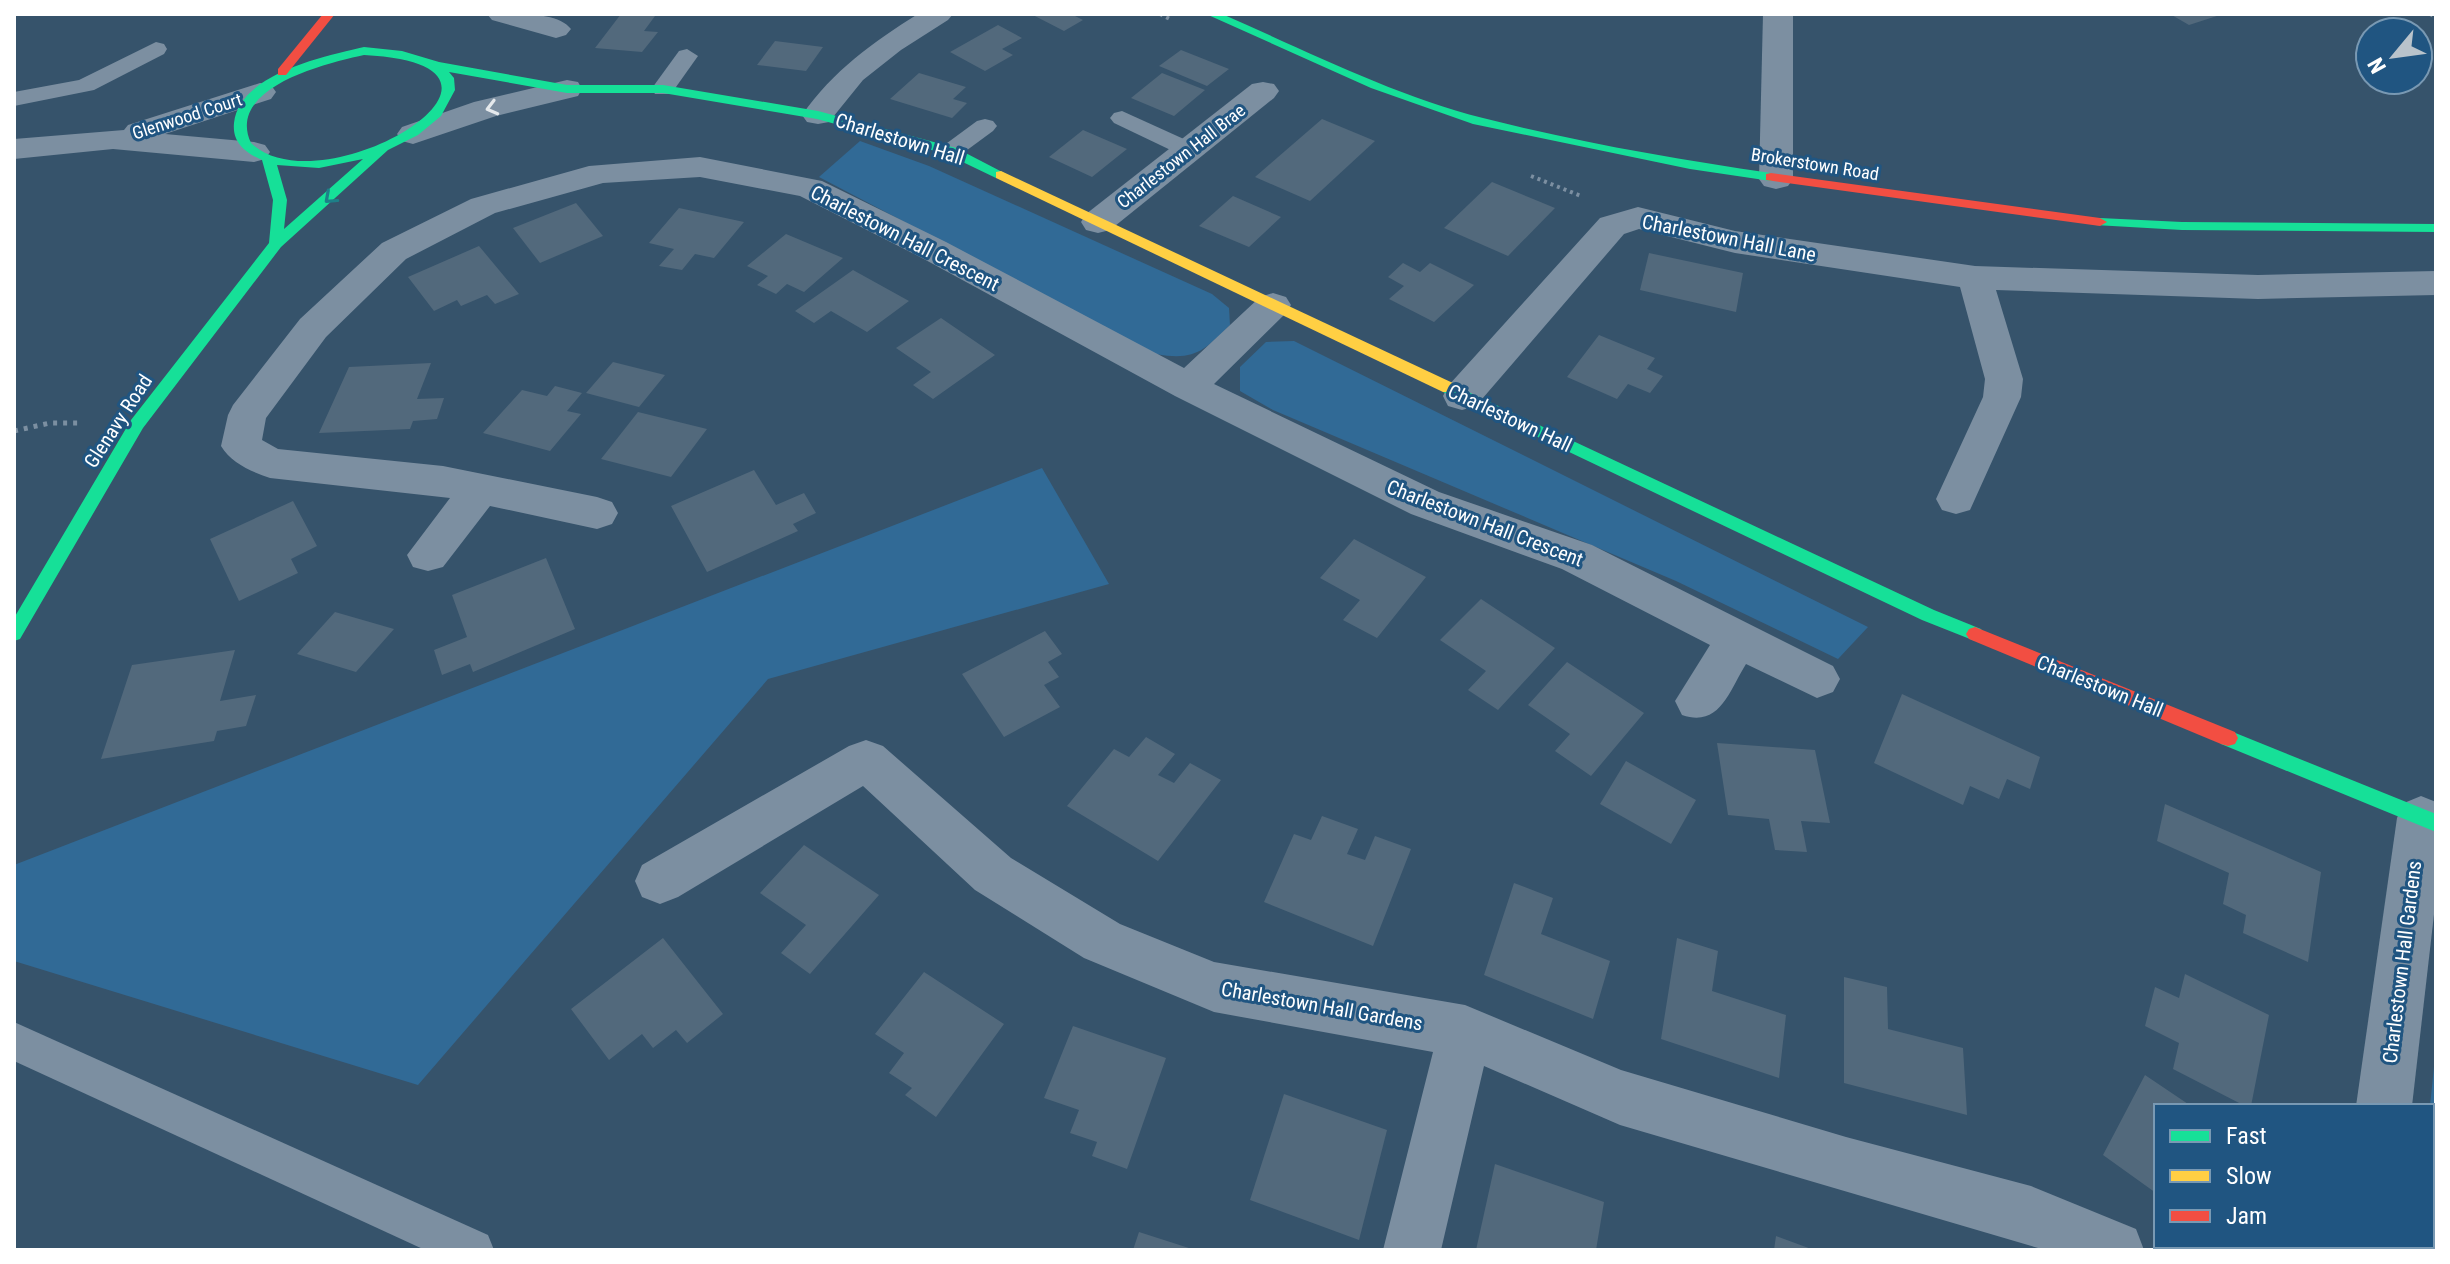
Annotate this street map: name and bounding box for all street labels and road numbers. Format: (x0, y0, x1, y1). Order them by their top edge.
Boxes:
street label: Glenwood Court (130, 88, 244, 144)
street label: Charlestown Hall Brae (1113, 99, 1249, 213)
street label: Charlestown Hall (832, 108, 968, 170)
street label: Brokerstown Road (1750, 144, 1880, 184)
street label: Charlestown Hall Crescent (807, 180, 1003, 296)
street label: Charlestown Hall Lane (1640, 209, 1818, 267)
street label: Glenavy Road (79, 370, 157, 472)
street label: Charlestown Hall (1444, 379, 1576, 457)
street label: Charlestown Hall Crescent (1383, 474, 1587, 572)
street label: Charlestown Hall (2033, 650, 2167, 722)
street label: Charlestown Hall Gardens (2378, 859, 2426, 1065)
street label: Charlestown Hall Gardens (1219, 976, 1425, 1036)

